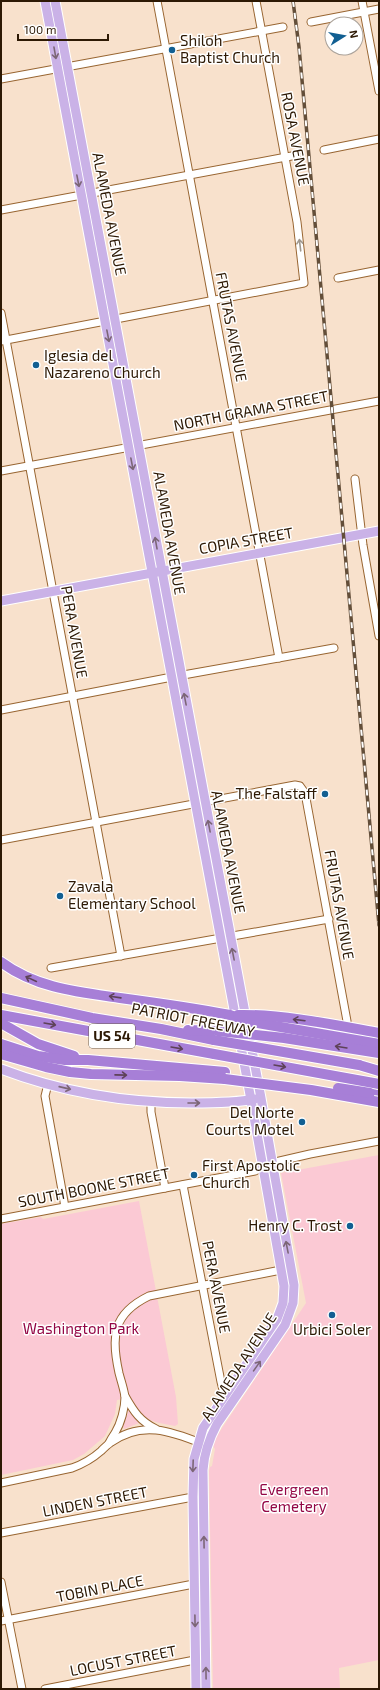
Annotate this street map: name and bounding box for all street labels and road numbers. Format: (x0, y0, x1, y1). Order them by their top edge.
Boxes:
street label: ROSA AVENUE (278, 90, 314, 187)
street label: ALAMEDA AVENUE (89, 151, 131, 277)
street label: FRUTAS AVENUE (213, 270, 251, 383)
street label: NORTH GRAMA STREET (172, 386, 330, 434)
street label: ALAMEDA AVENUE (150, 470, 190, 596)
street label: COPIA STREET (197, 523, 295, 557)
street label: PERA AVENUE (58, 584, 92, 680)
street label: ALAMEDA AVENUE (208, 789, 250, 915)
street label: FRUTAS AVENUE (321, 848, 359, 961)
street label: PATRIOT FREEWAY (130, 998, 257, 1040)
road number: US 54 (89, 1024, 135, 1048)
street label: SOUTH BOONE STREET (16, 1163, 171, 1211)
street label: PERA AVENUE (199, 1239, 235, 1335)
street label: ALAMEDA AVENUE (197, 1309, 280, 1424)
street label: LINDEN STREET (41, 1482, 149, 1520)
street label: TOBIN PLACE (55, 1571, 145, 1605)
street label: LOCUST STREET (68, 1641, 178, 1679)

